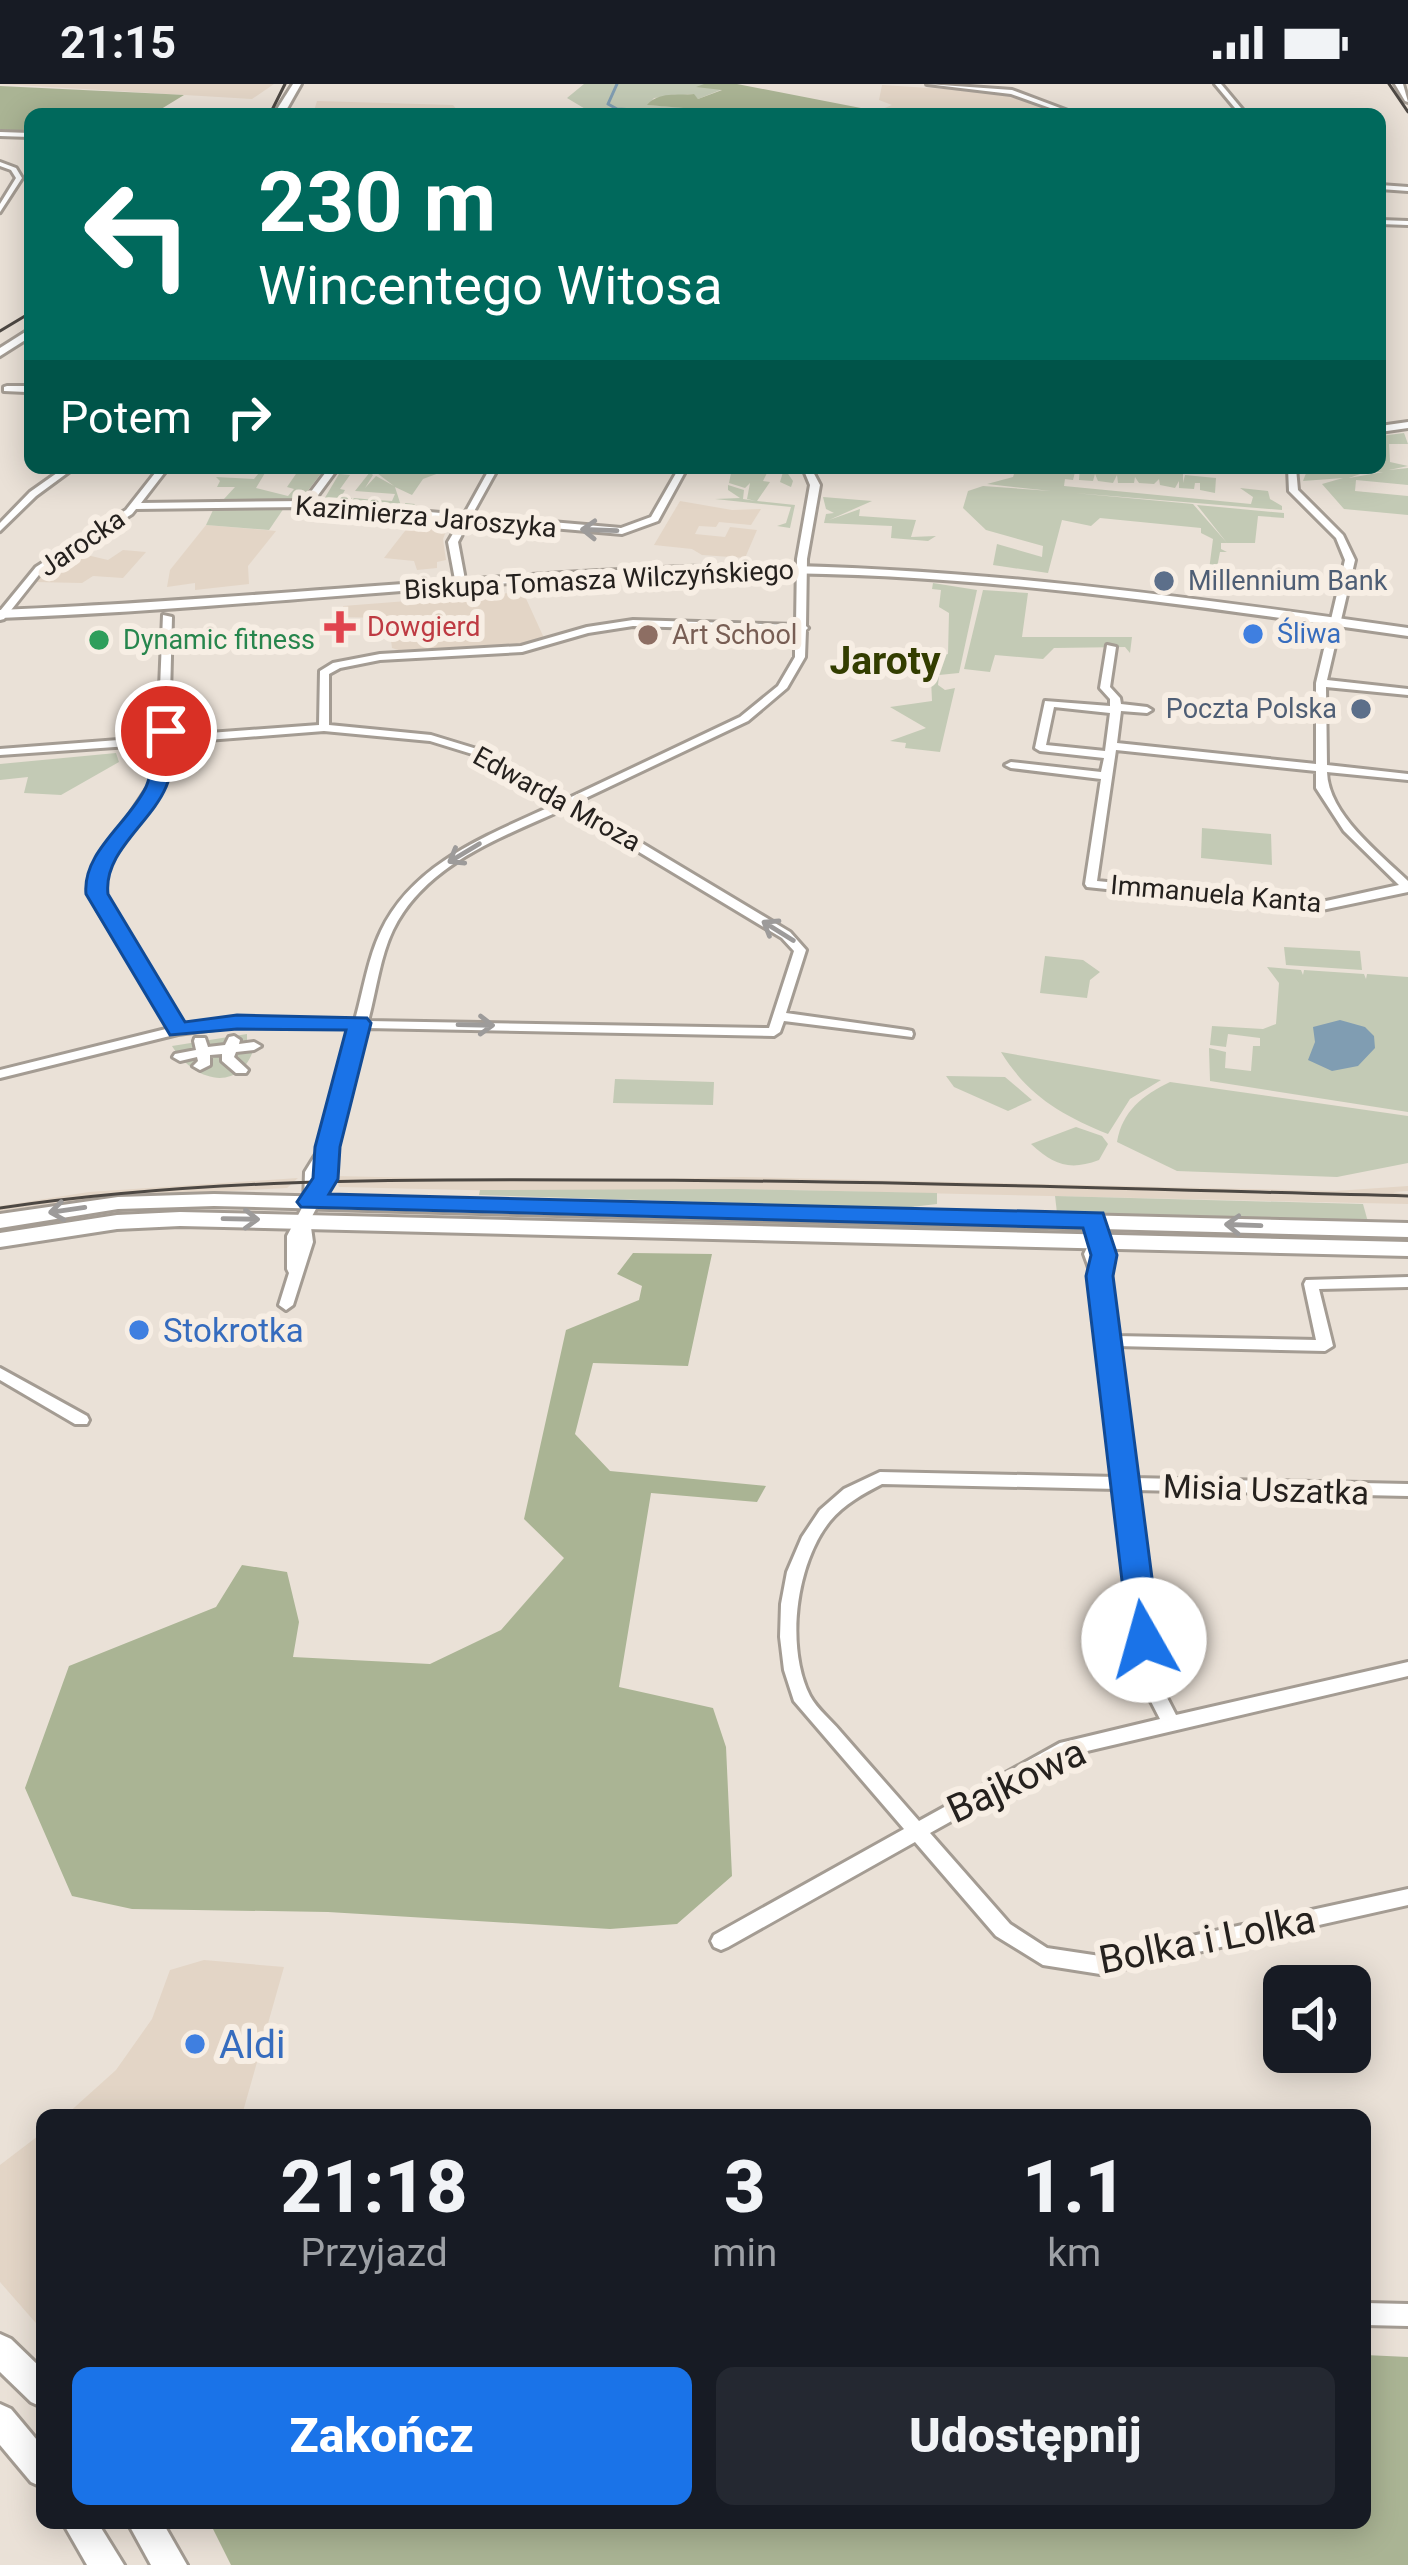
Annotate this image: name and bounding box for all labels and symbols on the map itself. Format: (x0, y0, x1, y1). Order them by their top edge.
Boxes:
street label: Kazimierza Jaroszyka (294, 490, 558, 544)
street label: Jarocka (33, 503, 131, 583)
one-way arrow (580, 519, 619, 542)
street label: Biskupa Tomasza Wilczyńskiego (403, 554, 795, 606)
place label: Millennium Bank (1188, 565, 1388, 597)
marker: Millennium Bank (1151, 568, 1177, 594)
marker: Dowgierd (324, 611, 356, 643)
place label: Dowgierd (367, 611, 481, 643)
place label: Śliwa (1277, 617, 1341, 650)
place label: Art School (672, 619, 797, 651)
marker: Śliwa (1240, 621, 1266, 647)
marker: Art School (635, 622, 661, 648)
place label: Dynamic fitness (123, 624, 315, 656)
marker: Dynamic fitness (86, 627, 112, 653)
district label: Jaroty (829, 638, 941, 684)
pin (115, 680, 217, 782)
place label: Poczta Polska (1166, 693, 1337, 725)
marker: Poczta Polska (1348, 696, 1374, 722)
street label: Edwarda Mroza (468, 740, 646, 858)
one-way arrow (447, 842, 482, 866)
street label: Immanuela Kanta (1109, 869, 1323, 919)
one-way arrow (762, 919, 796, 943)
one-way arrow (456, 1014, 495, 1036)
one-way arrow (48, 1199, 87, 1222)
one-way arrow (221, 1208, 260, 1231)
one-way arrow (1224, 1213, 1263, 1236)
place label: Stokrotka (163, 1311, 304, 1350)
marker: Stokrotka (126, 1317, 152, 1343)
street label: Misia Uszatka (1162, 1466, 1370, 1513)
position arrow (1081, 1577, 1207, 1703)
street label: Bajkowa (940, 1729, 1093, 1833)
street label: Bolka i Lolka (1095, 1896, 1319, 1984)
place label: Aldi (219, 2022, 285, 2068)
marker: Aldi (182, 2031, 208, 2057)

